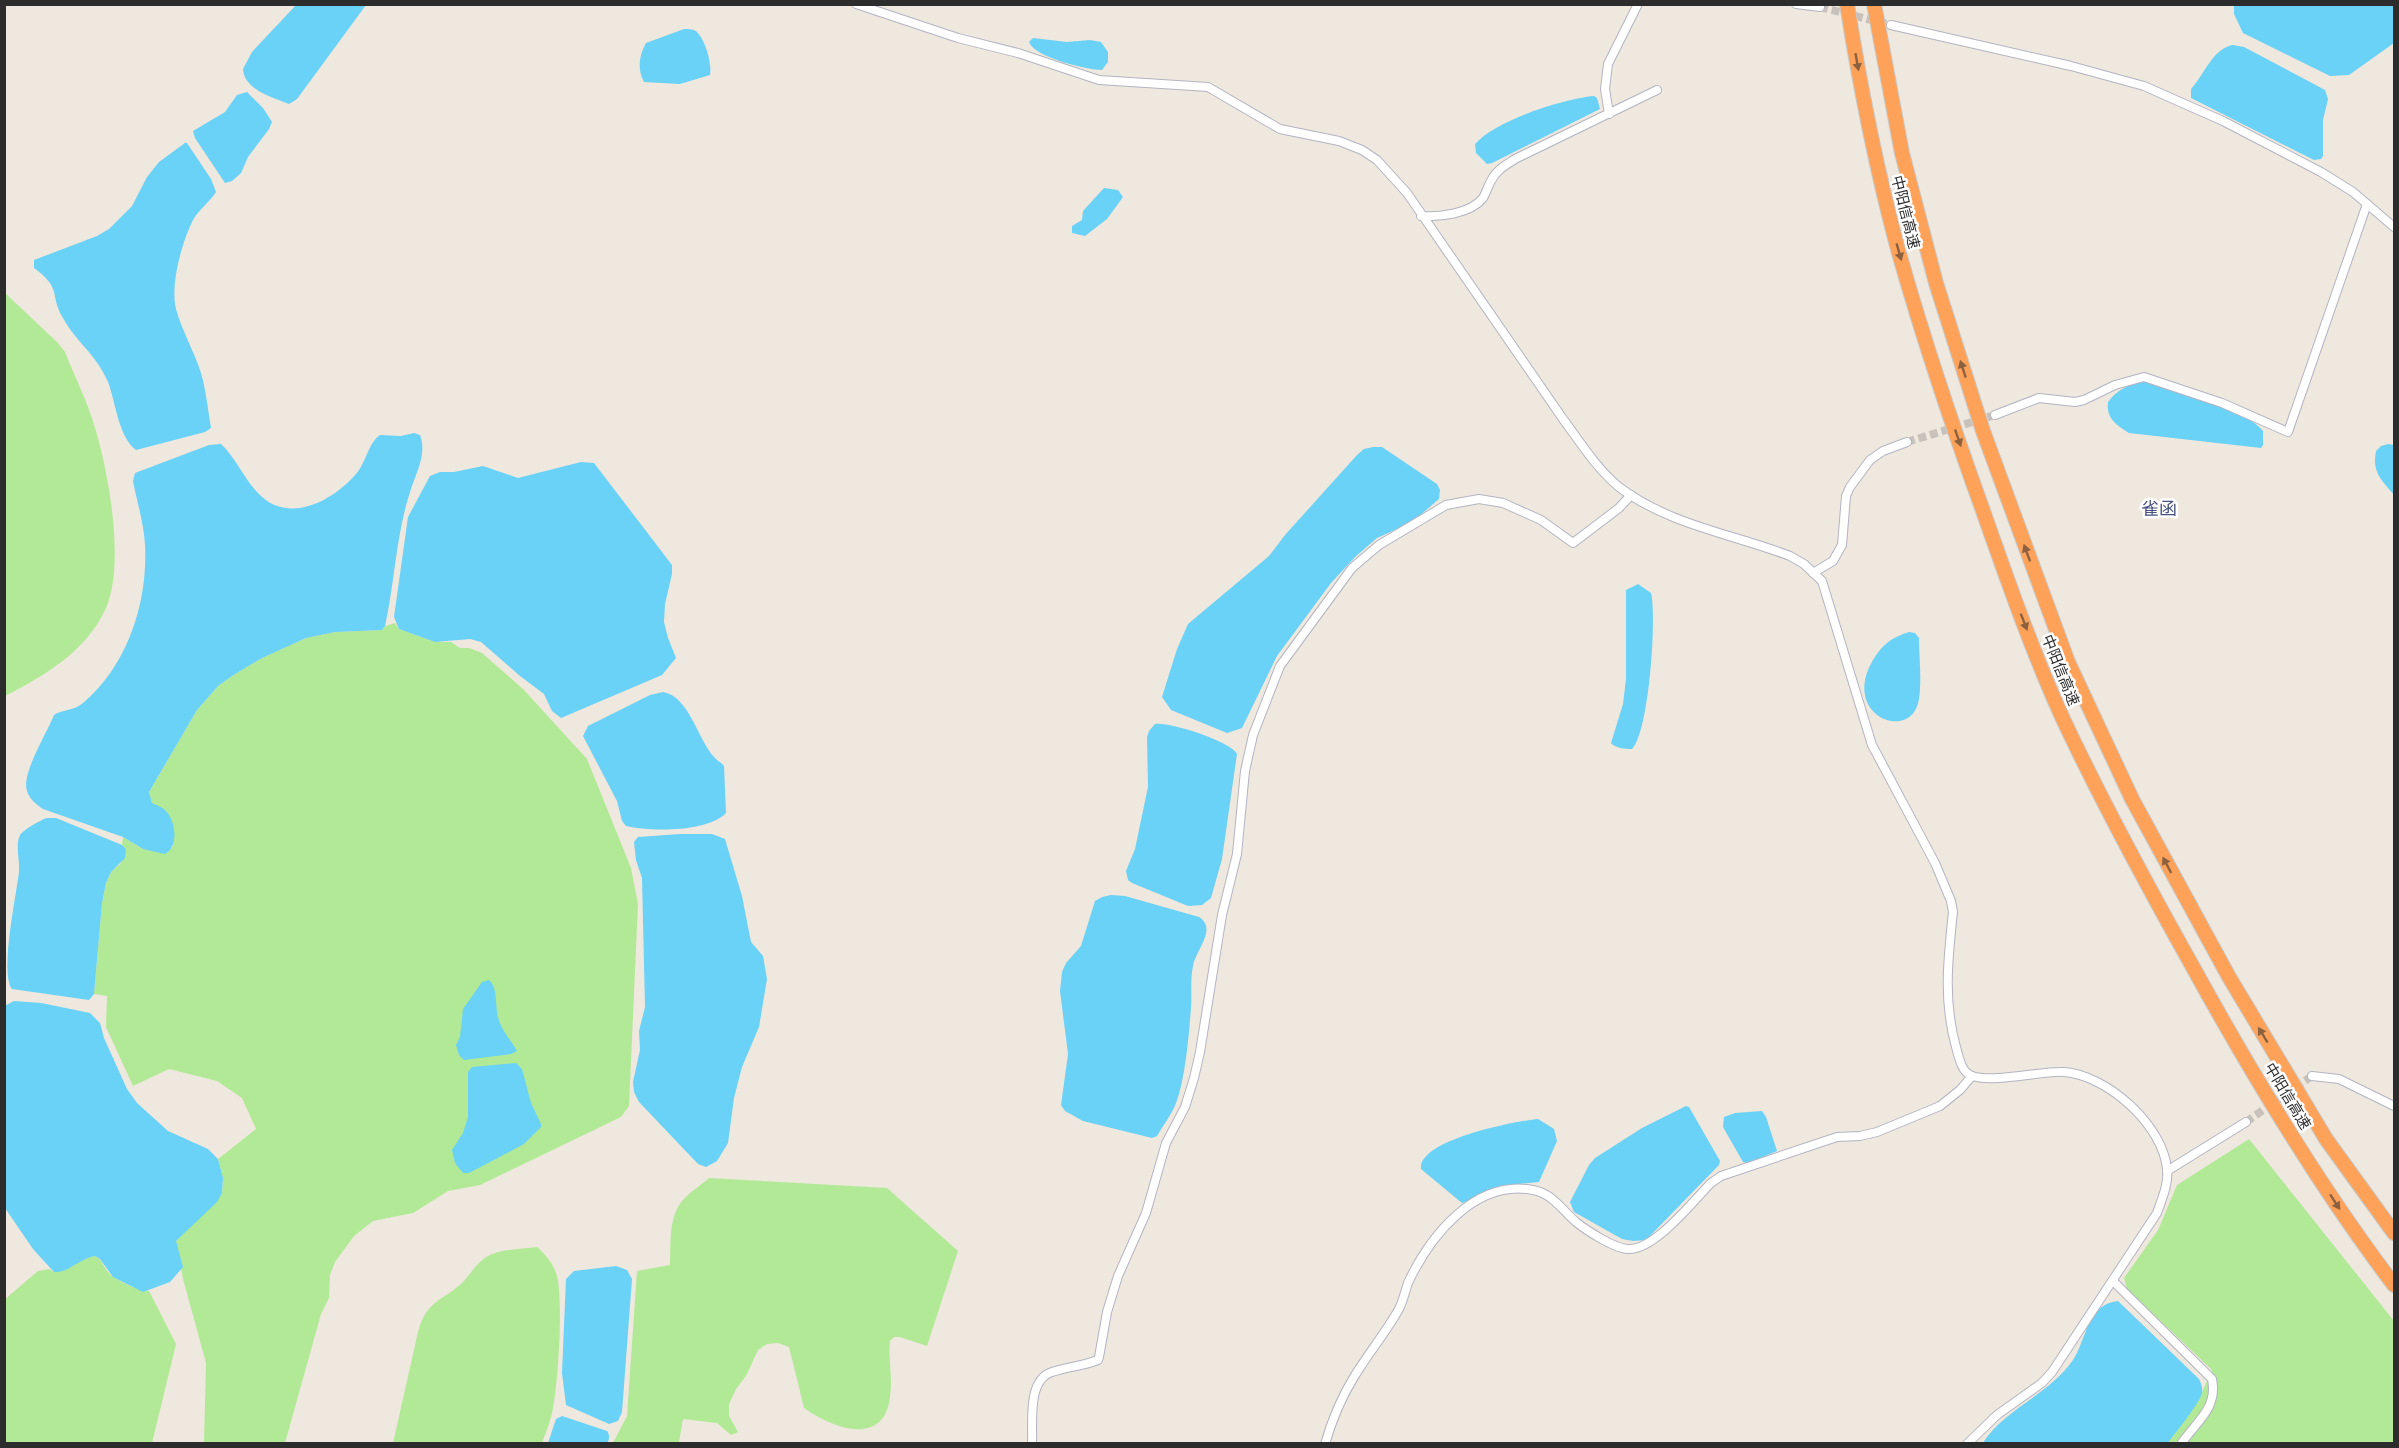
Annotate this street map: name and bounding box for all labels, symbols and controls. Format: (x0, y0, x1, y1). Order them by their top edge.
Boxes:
one-way arrow (1853, 53, 1862, 72)
street label: 中阳信高速 (1889, 174, 1923, 250)
one-way arrow (1895, 244, 1904, 262)
one-way arrow (1958, 360, 1967, 378)
one-way arrow (1953, 429, 1963, 447)
district label: 雀函 (2141, 498, 2177, 519)
one-way arrow (2022, 544, 2032, 562)
one-way arrow (2019, 613, 2029, 631)
street label: 中阳信高速 (2039, 632, 2083, 708)
one-way arrow (2162, 856, 2172, 873)
one-way arrow (2257, 1027, 2268, 1043)
street label: 中阳信高速 (2261, 1059, 2315, 1133)
one-way arrow (2329, 1194, 2340, 1210)

